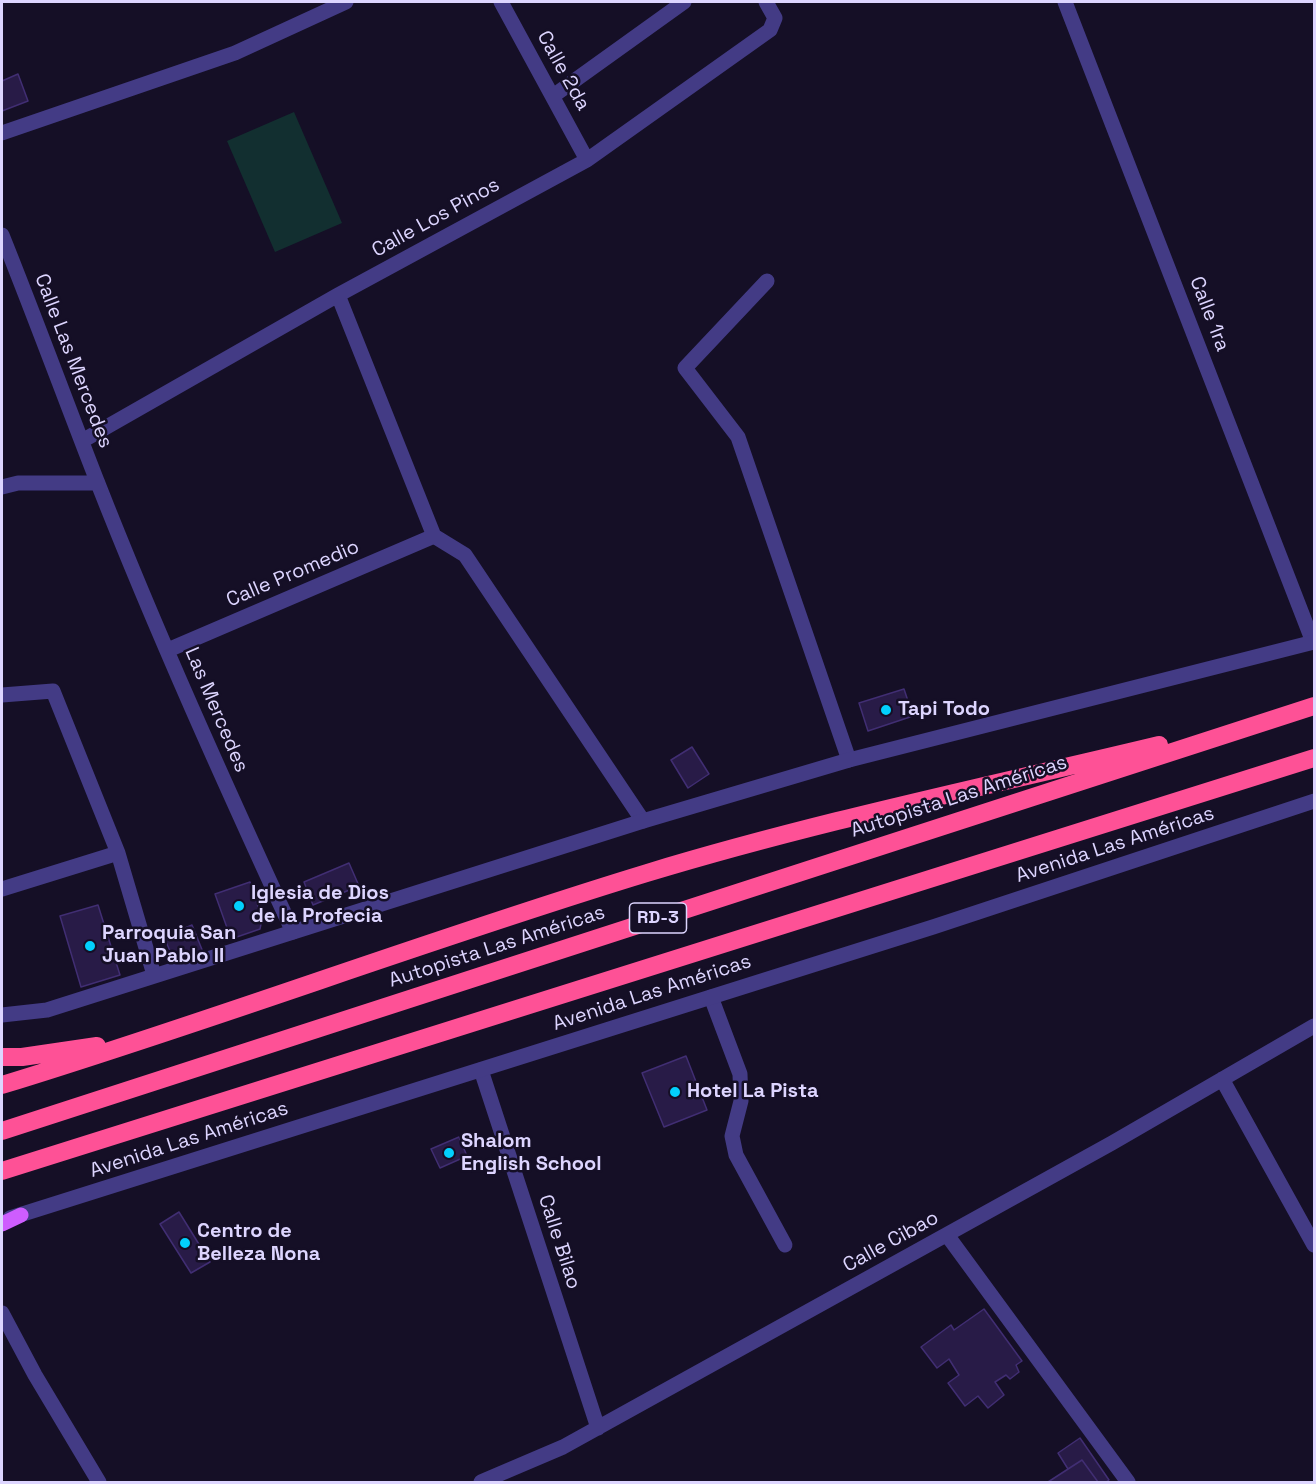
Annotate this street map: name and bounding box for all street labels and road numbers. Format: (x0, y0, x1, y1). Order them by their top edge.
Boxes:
street label: Calle 2da (531, 27, 595, 115)
street label: Calle Los Pinos (368, 173, 504, 263)
street label: Calle Las Mercedes (29, 271, 117, 451)
street label: Calle 1ra (1184, 273, 1234, 355)
street label: Calle Promedio (223, 535, 363, 613)
street label: Las Mercedes (179, 644, 253, 776)
street label: Autopista Las Américas (848, 751, 1070, 843)
street label: Avenida Las Américas (1013, 802, 1217, 888)
street label: Autopista Las Américas (386, 901, 608, 993)
road number: RD-3 (630, 903, 686, 933)
street label: Avenida Las Américas (550, 950, 754, 1036)
street label: Avenida Las Américas (87, 1097, 291, 1183)
street label: Calle Bilao (532, 1192, 586, 1292)
street label: Calle Cibao (839, 1206, 943, 1278)

